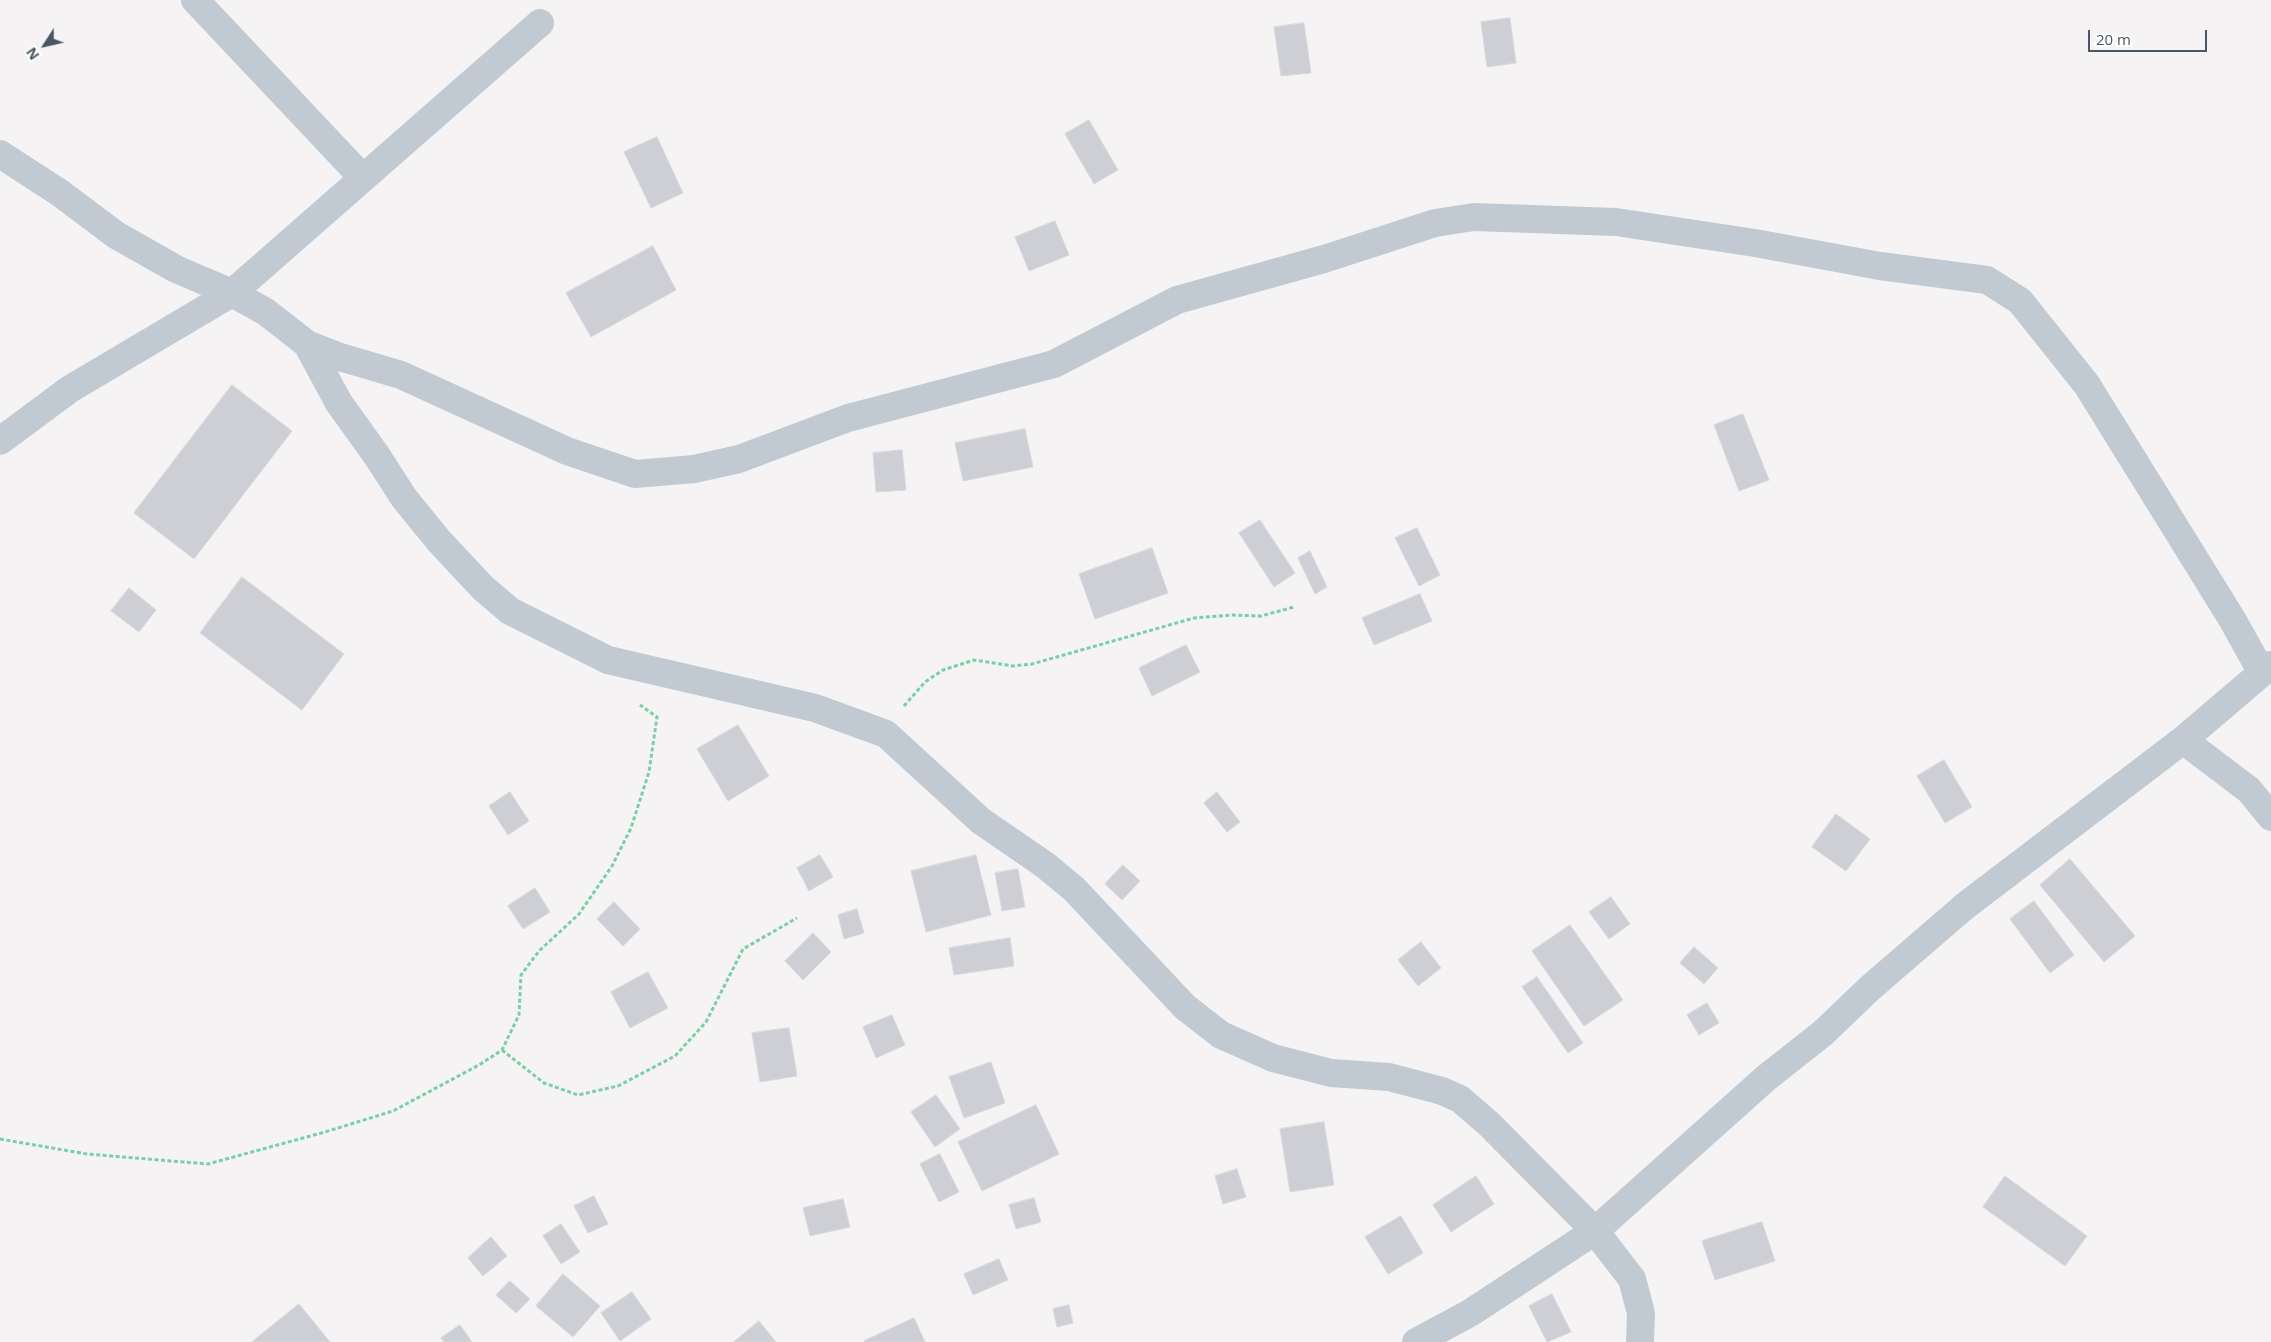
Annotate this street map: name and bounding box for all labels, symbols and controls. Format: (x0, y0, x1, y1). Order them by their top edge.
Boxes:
north arrow (20, 20, 70, 70)
scale bar (2091, 20, 2210, 52)
text: 20 m (2096, 29, 2131, 49)
text: N (21, 44, 43, 64)

